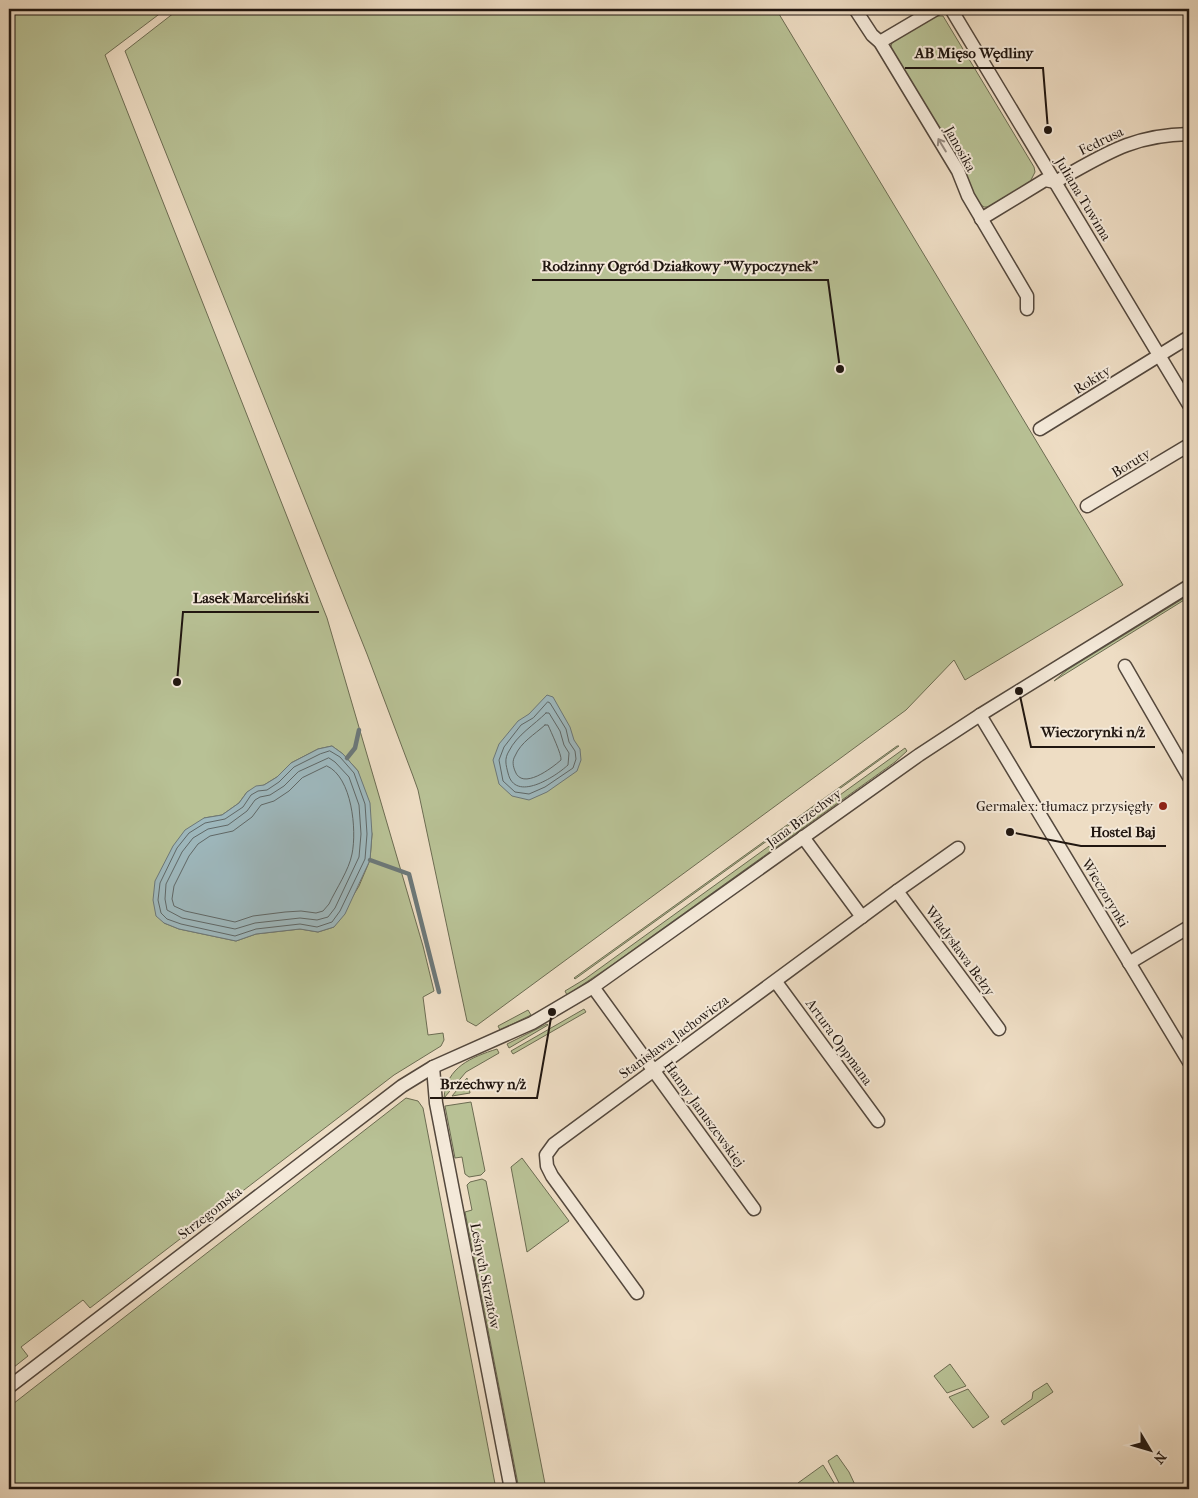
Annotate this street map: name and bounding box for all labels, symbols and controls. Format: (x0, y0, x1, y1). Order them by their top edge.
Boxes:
callout: AB Mięso Wędliny (905, 38, 1043, 68)
text: AB Mięso Wędliny (914, 44, 1034, 63)
street label: Janosika (940, 122, 980, 175)
street label: Fedrusa (1076, 123, 1127, 159)
one-way arrow (936, 138, 946, 152)
street label: Juliana Tuwima (1051, 153, 1115, 244)
callout: Rodzinny Ogród Działkowy "Wypoczynek" (532, 250, 828, 280)
text: Rodzinny Ogród Działkowy "Wypoczynek" (542, 257, 818, 275)
street label: Rokity (1070, 362, 1114, 398)
street label: Boruty (1108, 445, 1154, 481)
callout: Lasek Marceliński (183, 582, 319, 612)
text: Lasek Marceliński (193, 589, 309, 607)
callout: Wieczorynki n/ż (1031, 717, 1155, 747)
text: Wieczorynki n/ż (1040, 723, 1146, 741)
street label: Jana Brzechwy (762, 785, 845, 852)
place label: Germalex: tłumacz przysięgły (976, 798, 1154, 815)
marker: Germalex: tłumacz przysięgły (1157, 800, 1169, 812)
callout: Hostel Baj (1081, 816, 1166, 846)
text: Hostel Baj (1090, 823, 1156, 841)
street label: Wieczorynki (1077, 855, 1132, 930)
street label: Władysława Bełzy (921, 902, 999, 1000)
street label: Stanisława Jachowicza (616, 991, 733, 1082)
street label: Artura Oppmana (801, 995, 876, 1089)
street label: Hanny Januszewskiej (660, 1058, 748, 1170)
callout: Brzechwy n/ż (430, 1068, 537, 1098)
text: Brzechwy n/ż (440, 1075, 526, 1093)
street label: Strzegomska (175, 1183, 246, 1243)
street label: Leśnych Skrzatów (466, 1221, 504, 1331)
north arrow (1126, 1426, 1176, 1476)
text: N (1150, 1448, 1170, 1467)

